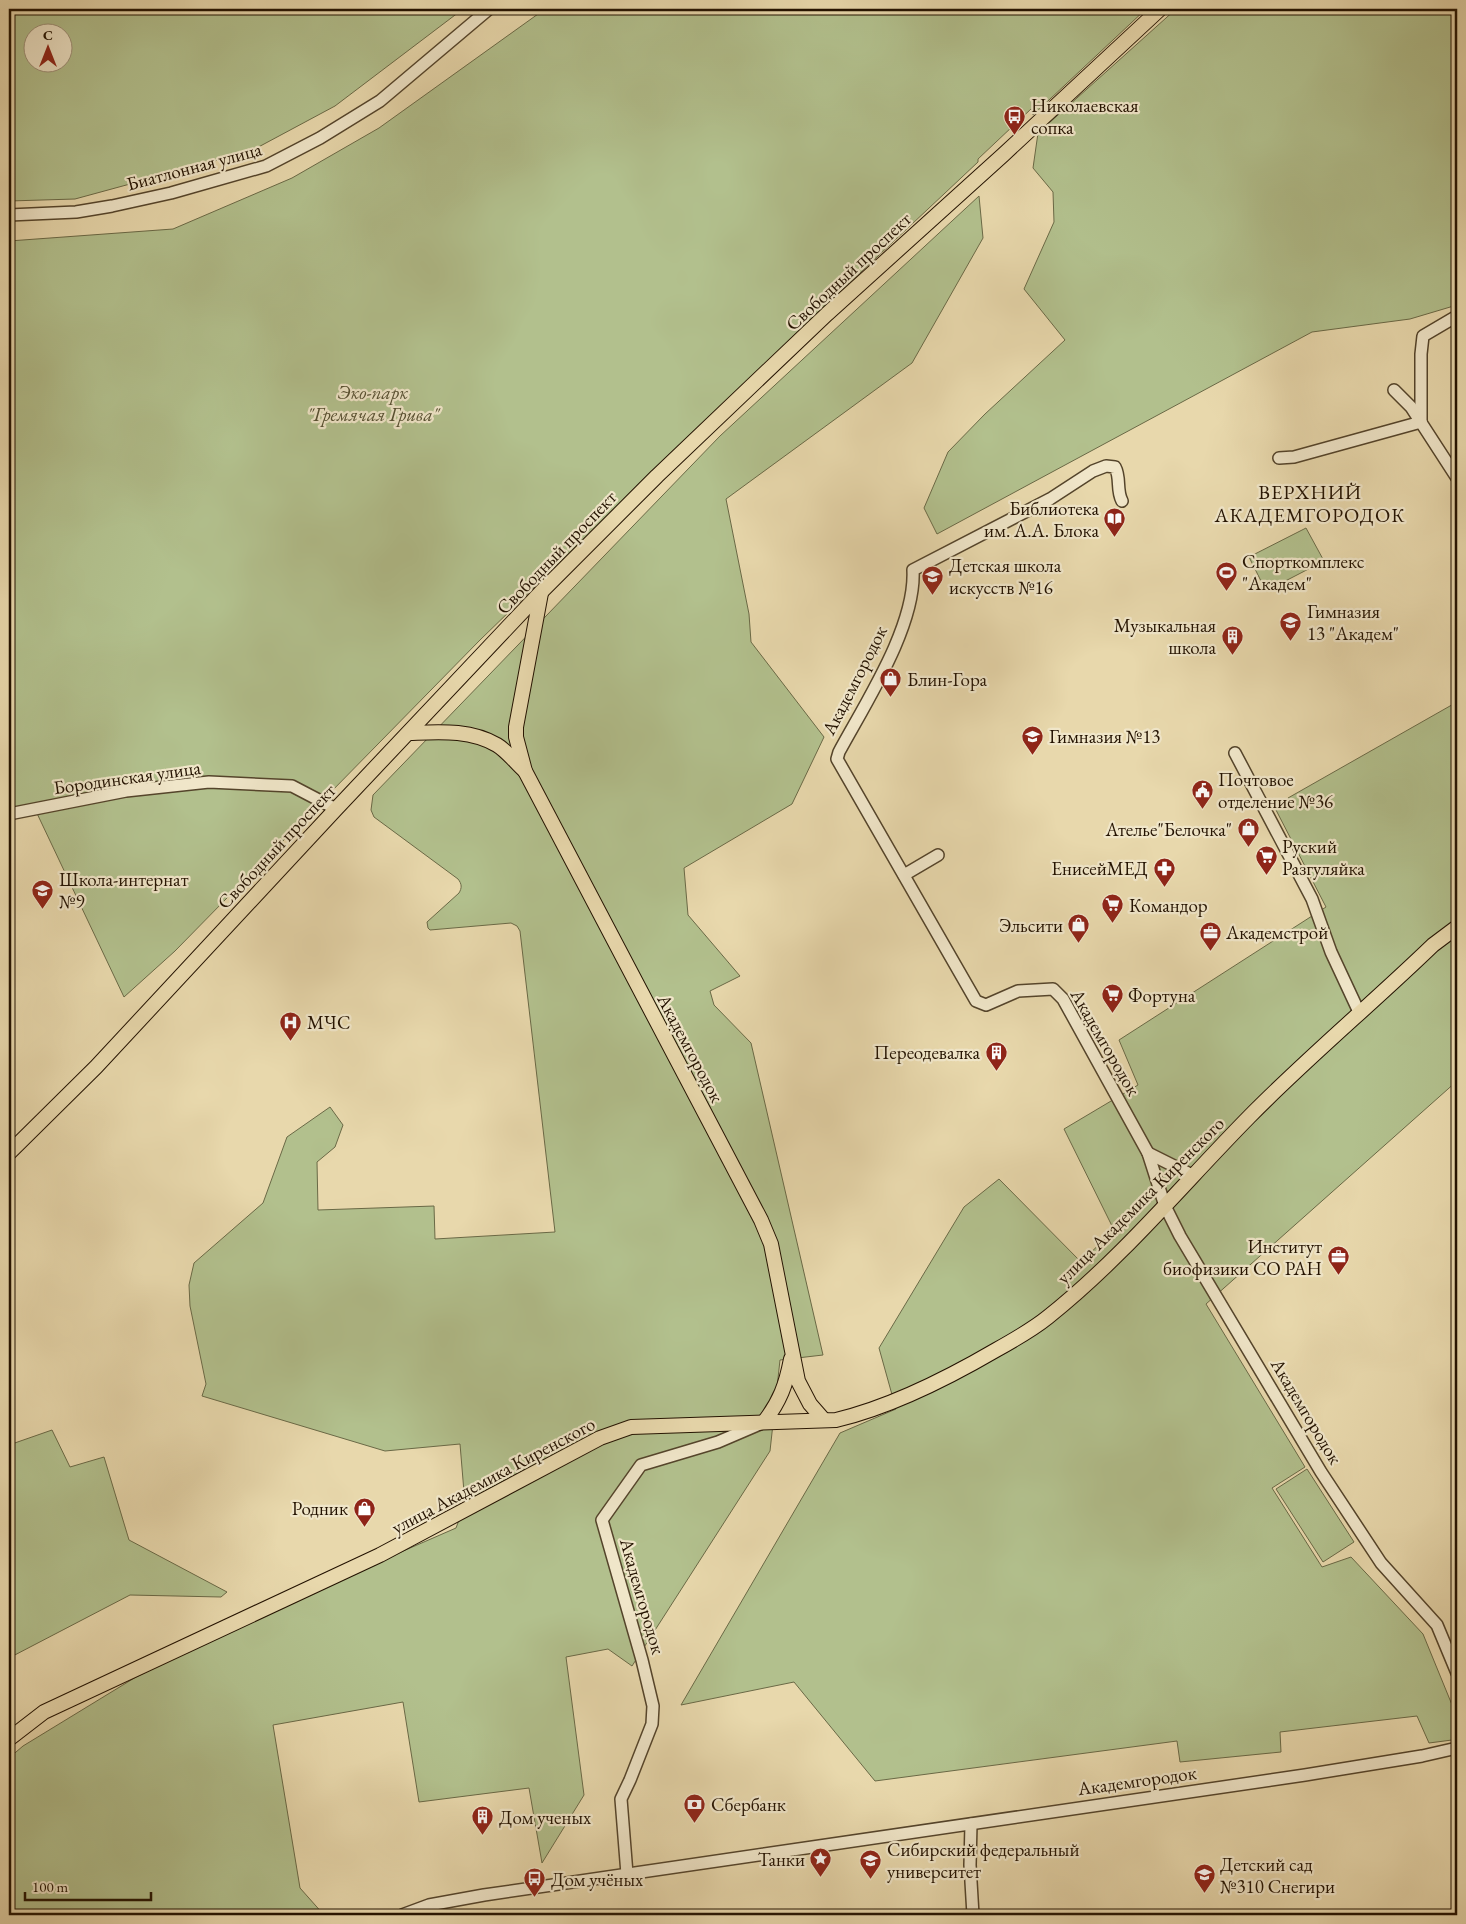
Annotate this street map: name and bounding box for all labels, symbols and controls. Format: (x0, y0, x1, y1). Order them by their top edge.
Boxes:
north arrow (22, 22, 72, 72)
text: С (43, 26, 53, 44)
place label: Николаевская сопка (1031, 93, 1139, 140)
bus stop icon: Николаевская сопка (1003, 104, 1027, 135)
street label: Биатлонная улица (124, 136, 265, 197)
street label: Свободный проспект (780, 207, 917, 336)
park label: Эко-парк "Гремячая Грива" (307, 380, 441, 427)
district label: ВЕРХНИЙ АКАДЕМГОРОДОК (1214, 479, 1405, 528)
street label: Свободный проспект (491, 485, 622, 620)
place label: Библиотека им. А.А. Блока (984, 496, 1099, 543)
library icon: Библиотека им. А.А. Блока (1103, 507, 1127, 538)
place label: Спорткомплекс "Академ" (1242, 549, 1365, 596)
place label: Детская школа искусств №16 (949, 553, 1062, 600)
sports icon: Спорткомплекс "Академ" (1214, 560, 1238, 591)
school or university icon: Детская школа искусств №16 (921, 564, 945, 595)
place label: Гимназия 13 "Академ" (1307, 599, 1399, 646)
school or university icon: Гимназия 13 "Академ" (1279, 610, 1303, 641)
place label: Музыкальная школа (1114, 613, 1216, 660)
street label: Академгородок (816, 621, 893, 740)
building icon: Музыкальная школа (1220, 624, 1244, 655)
shop icon: Блин-Гора (879, 667, 903, 698)
place label: Блин-Гора (907, 667, 987, 692)
school or university icon: Гимназия №13 (1021, 724, 1045, 755)
place label: Гимназия №13 (1049, 724, 1160, 749)
street label: Бородинская улица (52, 755, 203, 800)
place label: Почтовое отделение №36 (1218, 767, 1333, 814)
street label: Свободный проспект (212, 778, 341, 914)
public building icon: Почтовое отделение №36 (1190, 778, 1214, 809)
place label: Ателье"Белочка" (1105, 817, 1232, 842)
shop icon: Ателье"Белочка" (1236, 817, 1260, 848)
place label: Руский Разгуляйка (1282, 834, 1365, 881)
supermarket icon: Руский Разгуляйка (1254, 845, 1278, 876)
place label: ЕнисейМЕД (1051, 856, 1148, 881)
pharmacy icon: ЕнисейМЕД (1152, 856, 1176, 887)
place label: Школа-интернат №9 (59, 867, 189, 914)
school or university icon: Школа-интернат №9 (31, 878, 55, 909)
supermarket icon: Командор (1101, 893, 1125, 924)
place label: Командор (1129, 893, 1208, 918)
place label: Эльсити (999, 913, 1063, 938)
shop icon: Эльсити (1067, 913, 1091, 944)
office icon: Академстрой (1198, 920, 1222, 951)
place label: Академстрой (1225, 920, 1328, 945)
street label: Академгородок (1064, 983, 1146, 1100)
supermarket icon: Фортуна (1100, 983, 1124, 1014)
place label: Фортуна (1128, 983, 1196, 1008)
street label: Академгородок (651, 989, 730, 1107)
hospital icon: МЧС (279, 1010, 303, 1041)
place label: МЧС (307, 1010, 351, 1035)
place label: Переодевалка (874, 1040, 980, 1065)
building icon: Переодевалка (984, 1040, 1008, 1071)
street label: улица Академика Киренского (1051, 1111, 1230, 1290)
place label: Институт биофизики СО РАН (1163, 1234, 1322, 1281)
office icon: Институт биофизики СО РАН (1326, 1245, 1350, 1276)
street label: Академгородок (1265, 1353, 1348, 1469)
street label: улица Академика Киренского (387, 1411, 599, 1540)
place label: Родник (292, 1496, 348, 1521)
shop icon: Родник (352, 1496, 376, 1527)
street label: Академгородок (614, 1534, 671, 1657)
street label: Академгородок (1075, 1760, 1198, 1801)
bank icon: Сбербанк (683, 1792, 707, 1823)
place label: Сбербанк (711, 1792, 786, 1817)
building icon: Дом ученых (471, 1805, 495, 1836)
place label: Дом ученых (499, 1805, 592, 1830)
place label: Сибирский федеральный университет (887, 1837, 1080, 1884)
place label: Танки (758, 1847, 805, 1872)
place icon: Танки (809, 1847, 833, 1878)
school or university icon: Сибирский федеральный университет (859, 1848, 883, 1879)
place label: Детский сад №310 Снегири (1220, 1852, 1335, 1899)
school or university icon: Детский сад №310 Снегири (1192, 1863, 1216, 1894)
bus stop icon: Дом учёных (523, 1867, 547, 1898)
place label: Дом учёных (551, 1867, 644, 1892)
scale bar (25, 1869, 151, 1901)
text: 100 m (32, 1877, 69, 1896)

